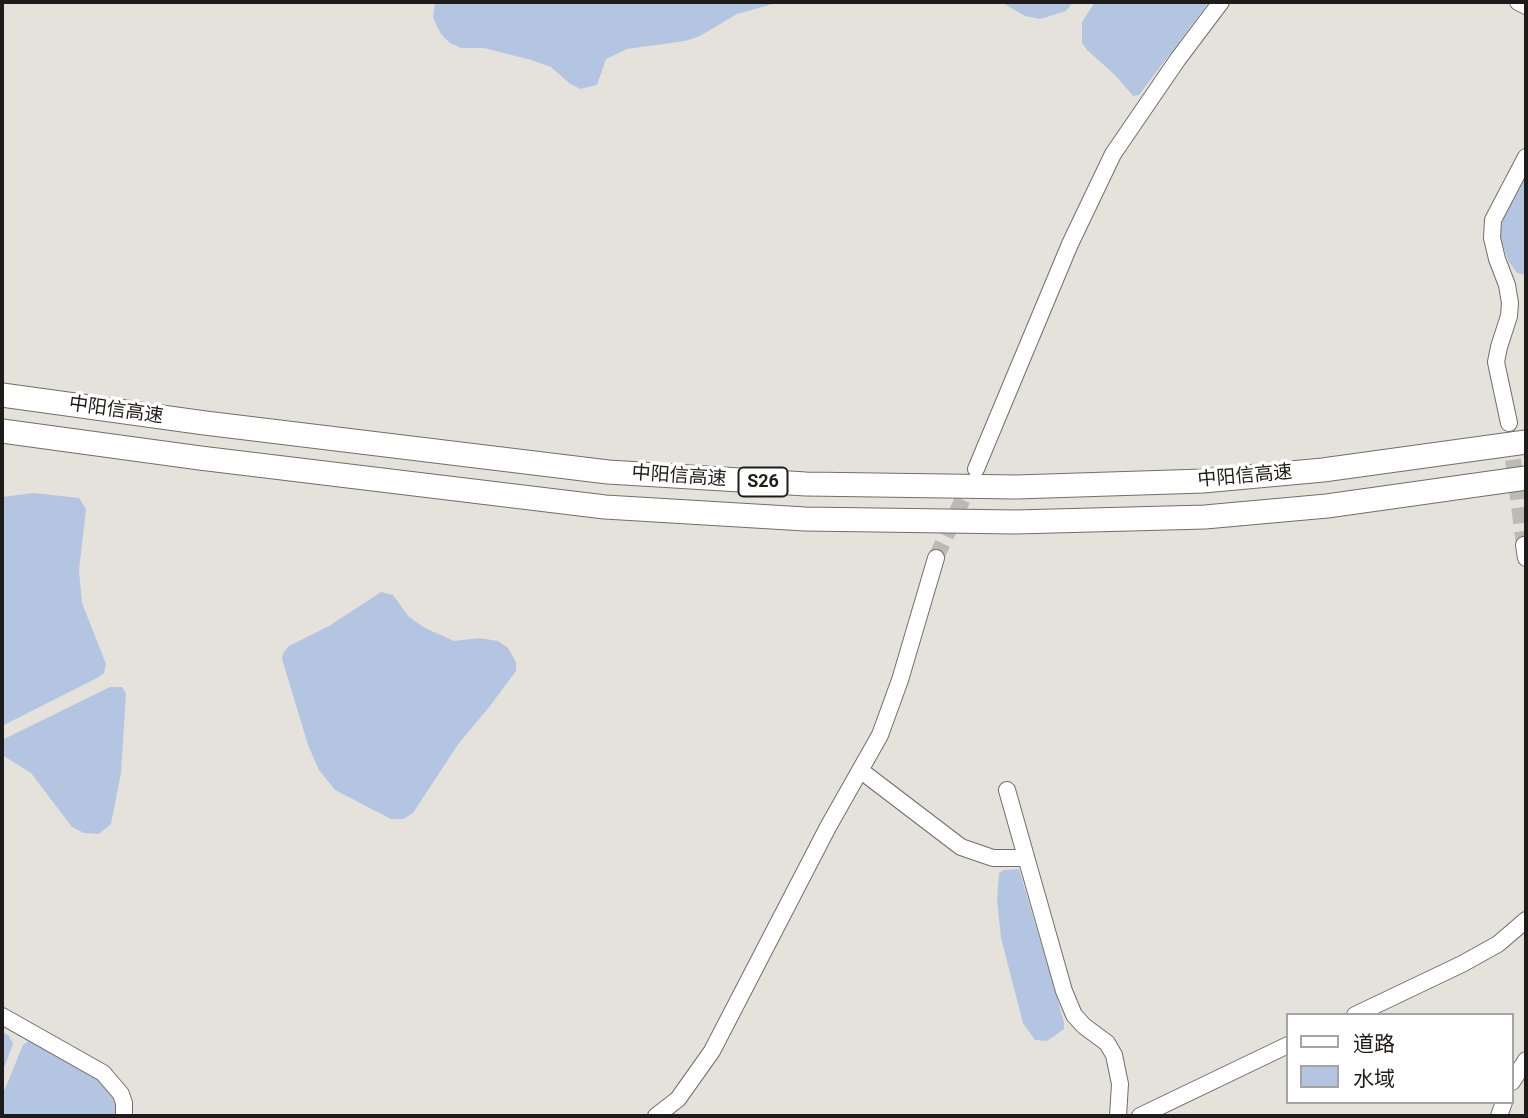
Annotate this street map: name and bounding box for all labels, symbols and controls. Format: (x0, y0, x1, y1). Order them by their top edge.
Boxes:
street label: 中阳信高速 (67, 393, 165, 429)
street label: 中阳信高速 (631, 462, 727, 492)
street label: 中阳信高速 (1197, 462, 1293, 492)
road number: S26 (738, 468, 788, 496)
legend (1286, 1013, 1514, 1104)
text: 道路 (1353, 1032, 1395, 1056)
text: 水域 (1353, 1067, 1395, 1091)

